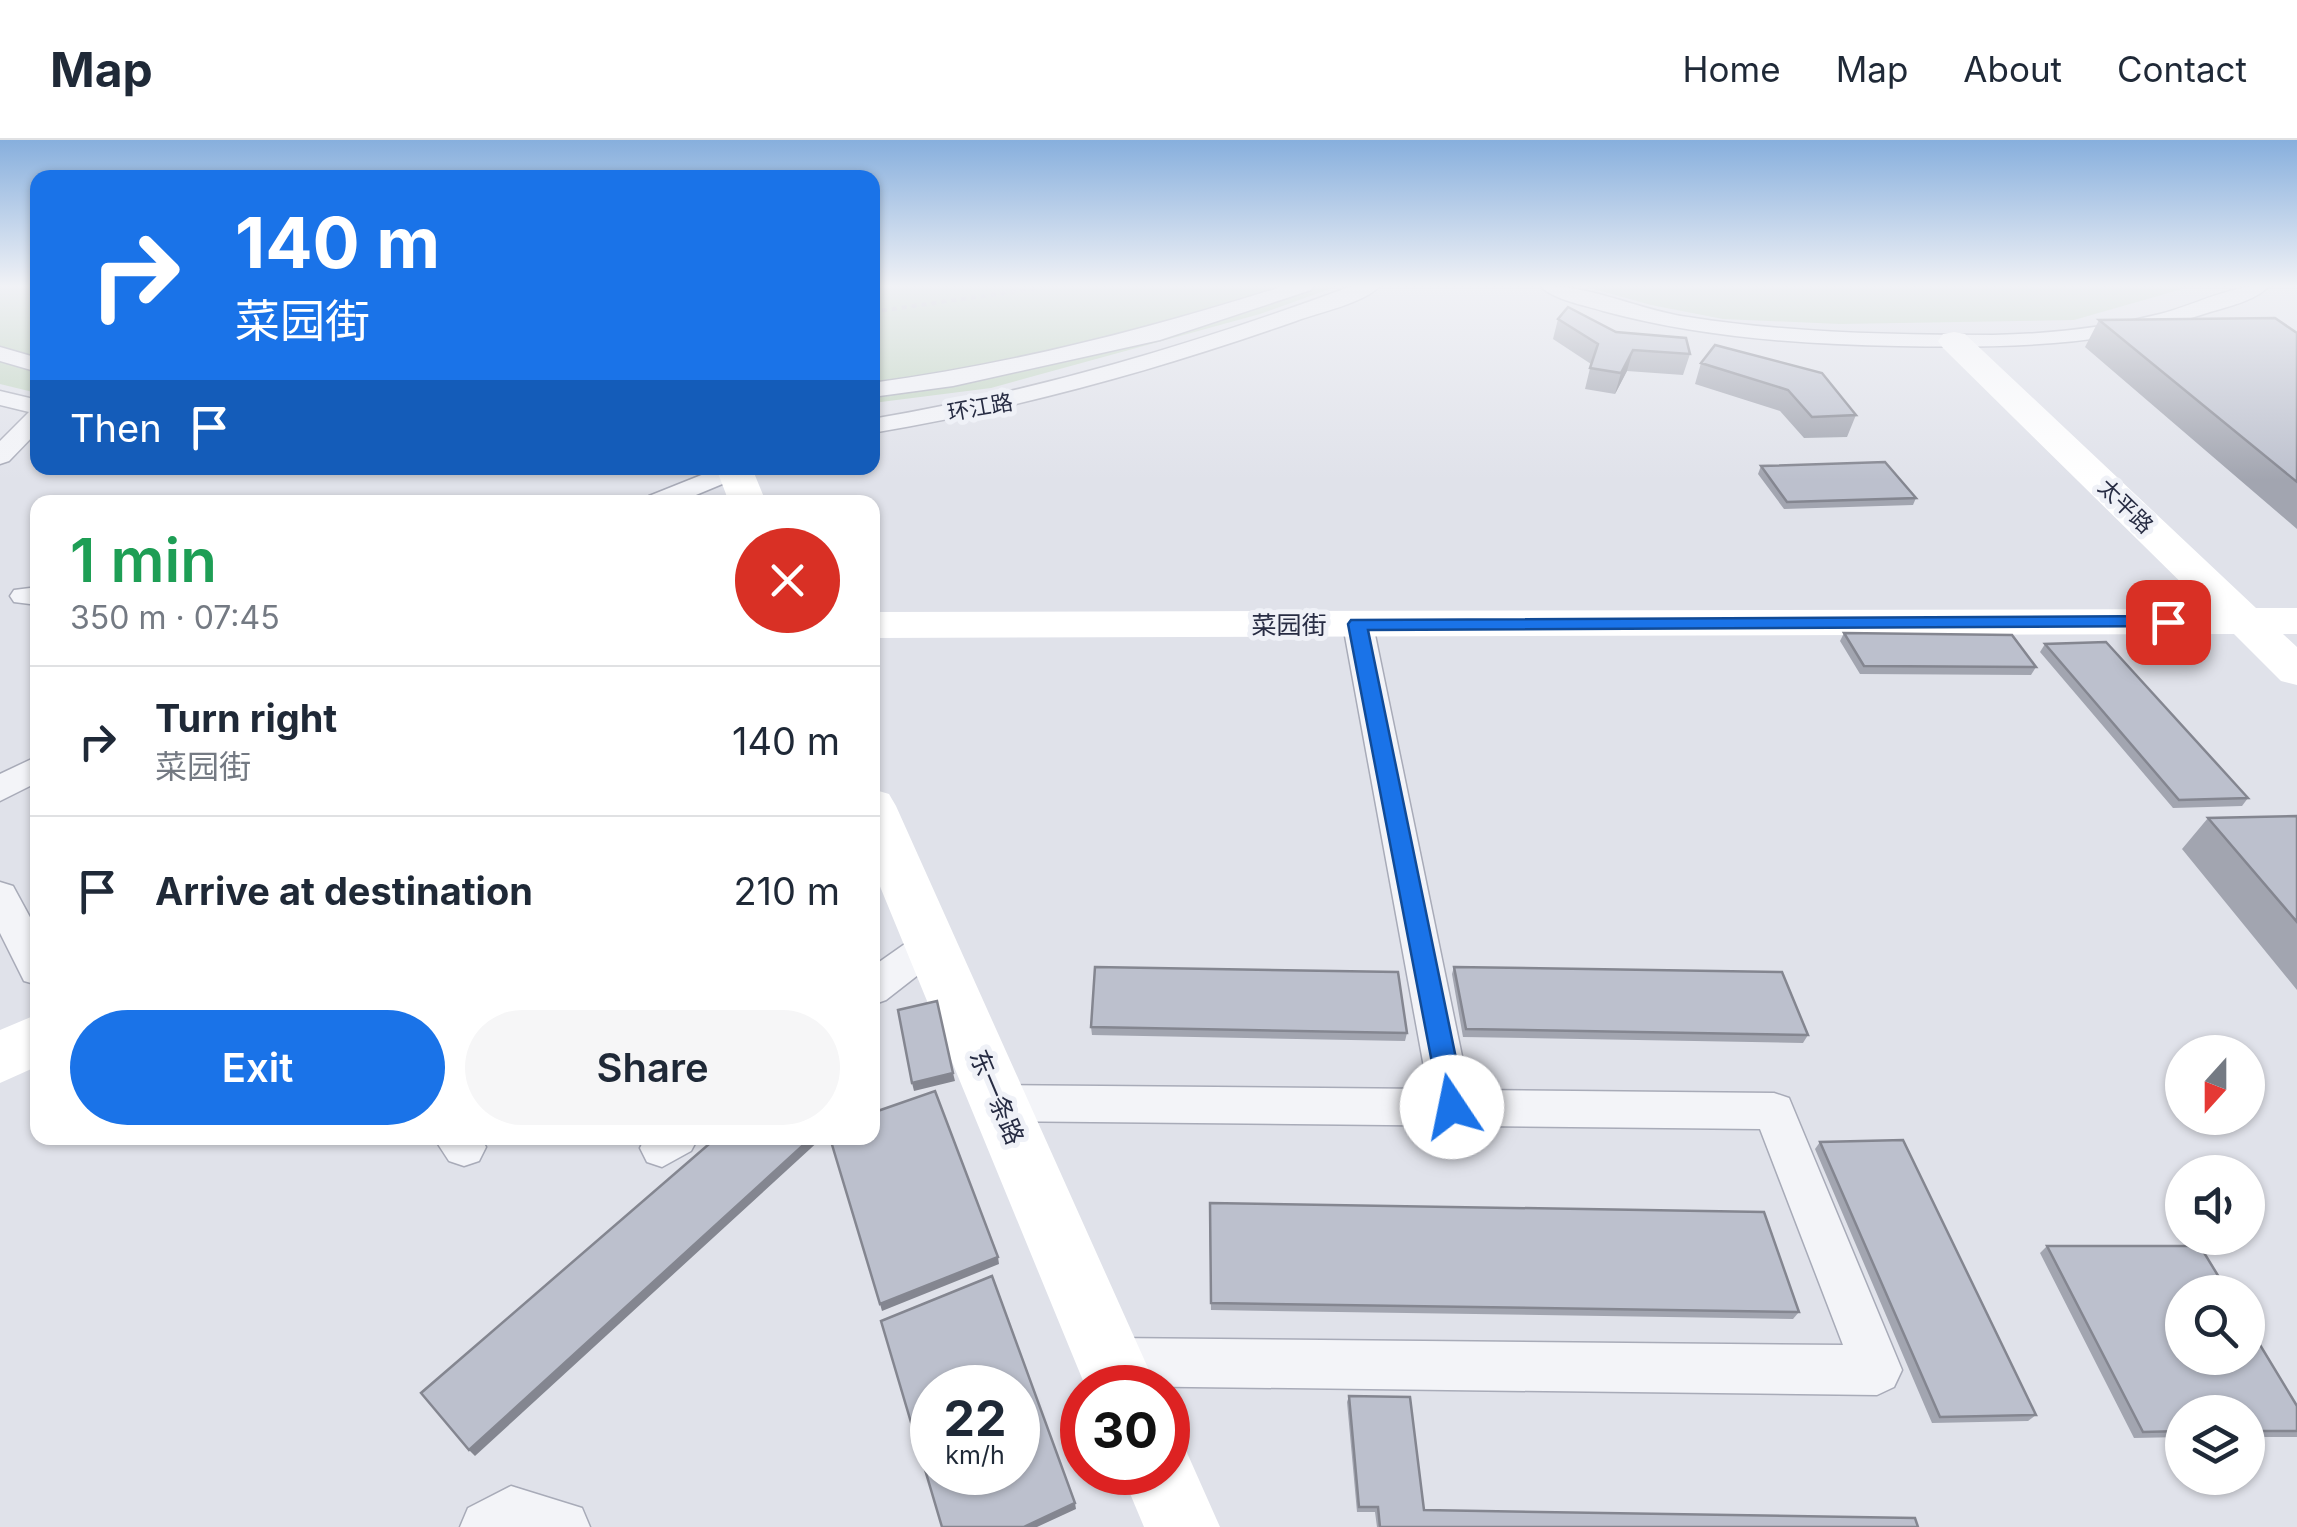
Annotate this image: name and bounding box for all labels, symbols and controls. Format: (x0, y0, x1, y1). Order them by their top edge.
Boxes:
text: Map (50, 40, 153, 99)
text: Home (1683, 48, 1781, 90)
text: Map (1836, 48, 1908, 90)
text: About (1963, 48, 2062, 90)
text: Contact (2117, 48, 2247, 90)
text: 140 m (235, 200, 440, 285)
icon: right (70, 210, 200, 340)
text: 菜园街 (235, 293, 370, 348)
street label: 环江路 (945, 388, 1015, 426)
icon: arrive (182, 400, 237, 455)
text: Then (70, 405, 162, 451)
street label: 太平路 (2093, 474, 2159, 538)
text: 1 min (70, 524, 217, 596)
button: close (735, 528, 840, 633)
pin (2126, 580, 2211, 665)
icon: arrive (2141, 595, 2196, 650)
text: 350 m · 07:45 (70, 598, 280, 637)
street label: 菜园街 (1251, 610, 1327, 640)
text: Turn right (155, 695, 337, 741)
icon: right (70, 714, 125, 769)
text: 140 m (732, 718, 840, 764)
text: 菜园街 (155, 747, 251, 786)
icon: arrive (70, 864, 125, 919)
text: Arrive at destination (155, 868, 533, 914)
text: 210 m (733, 868, 840, 914)
button: Exit (70, 1010, 445, 1125)
button: Share (465, 1010, 840, 1125)
north arrow (2165, 1035, 2265, 1135)
map controls (2165, 1035, 2265, 1495)
street label: 东一条路 (964, 1045, 1030, 1149)
position arrow (1400, 1055, 1504, 1159)
button: sound (2165, 1155, 2265, 1255)
button: search (2165, 1275, 2265, 1375)
speed limit sign: 30 (1060, 1365, 1190, 1495)
text: 22 (944, 1388, 1007, 1448)
button: layers (2165, 1395, 2265, 1495)
text: km/h (945, 1440, 1005, 1470)

